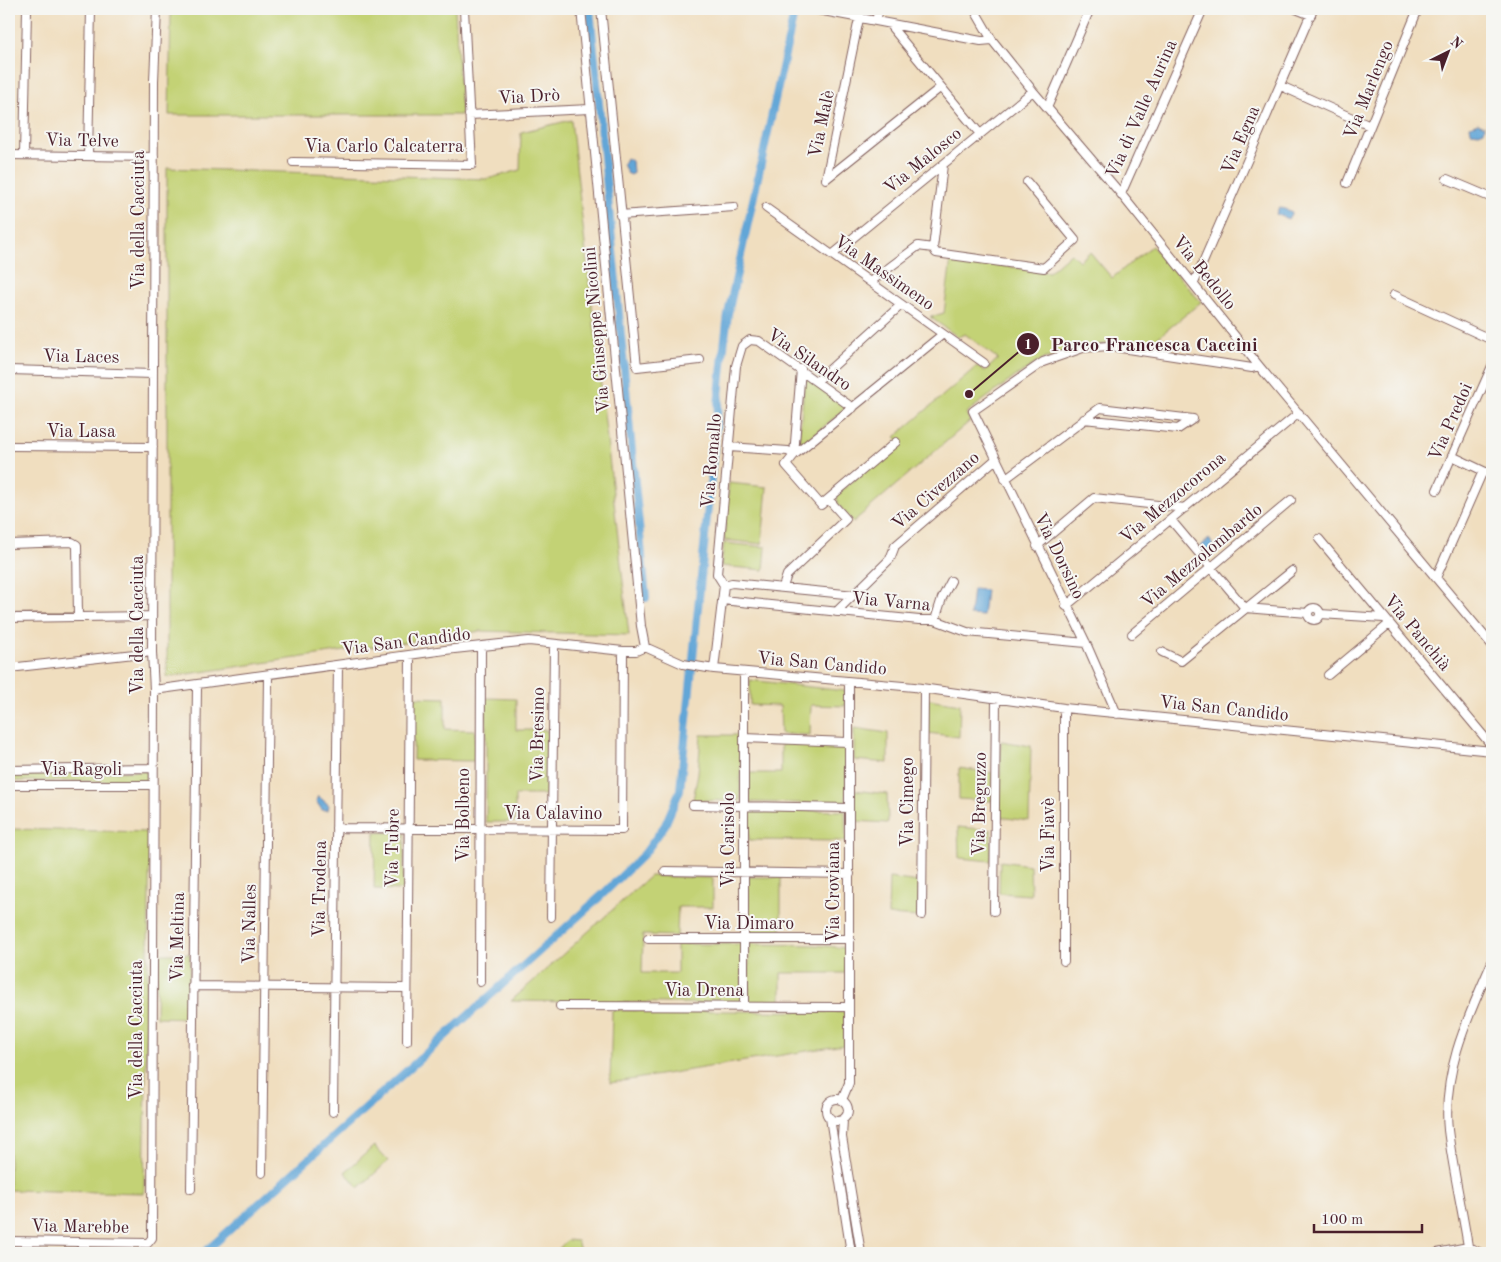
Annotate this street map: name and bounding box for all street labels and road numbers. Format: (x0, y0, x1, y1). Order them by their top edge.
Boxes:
street label: Via di Valle Aurina (1103, 37, 1181, 181)
street label: Via Marlengo (1341, 38, 1397, 142)
street label: Via Drò (497, 86, 561, 108)
street label: Via Malè (806, 88, 838, 160)
street label: Via Egna (1219, 103, 1264, 177)
street label: Via Malosco (881, 124, 965, 198)
street label: Via Telve (45, 131, 119, 151)
street label: Via Carlo Calcaterra (304, 138, 464, 156)
street label: Via della Cacciuta (130, 150, 148, 290)
street label: Via Massimeno (831, 232, 937, 314)
street label: Via Bedollo (1169, 233, 1239, 314)
street label: Via Giuseppe Nicolini (581, 246, 613, 414)
street label: Via Silandro (764, 325, 854, 395)
street label: Via Laces (42, 347, 120, 367)
street label: Via Predoi (1426, 380, 1476, 464)
street label: Via Romallo (699, 413, 725, 509)
street label: Via Lasa (46, 423, 116, 441)
street label: Via Civezzano (889, 448, 983, 534)
street label: Via Mezzocorona (1117, 449, 1229, 547)
street label: Via Mezzolombardo (1138, 500, 1266, 612)
street label: Via Dorsino (1030, 510, 1088, 602)
street label: Via della Cacciuta (129, 555, 147, 695)
street label: Via Varna (851, 590, 931, 614)
street label: Via Panchià (1380, 591, 1454, 675)
street label: Via San Candido (340, 625, 472, 659)
street label: Via San Candido (756, 649, 888, 679)
street label: Via Bresimo (528, 687, 548, 783)
street label: Via San Candido (1158, 693, 1290, 725)
street label: Via Breguzzo (970, 752, 990, 856)
street label: Via Cimego (899, 757, 917, 847)
street label: Via Ragoli (40, 761, 122, 779)
street label: Via Bolbeno (455, 768, 473, 862)
street label: Via Carisolo (720, 792, 738, 888)
street label: Via Fiavè (1040, 798, 1058, 872)
street label: Via Calavino (503, 805, 603, 823)
street label: Via Tubre (383, 808, 403, 888)
street label: Via Trodena (310, 840, 330, 938)
street label: Via Croviana (825, 841, 843, 943)
street label: Via Nalles (240, 883, 260, 964)
street label: Via Meltina (168, 892, 188, 982)
street label: Via Dimaro (704, 915, 794, 933)
street label: Via della Cacciuta (128, 960, 146, 1100)
street label: Via Drena (664, 982, 744, 1000)
street label: Via Marebbe (31, 1217, 129, 1237)

